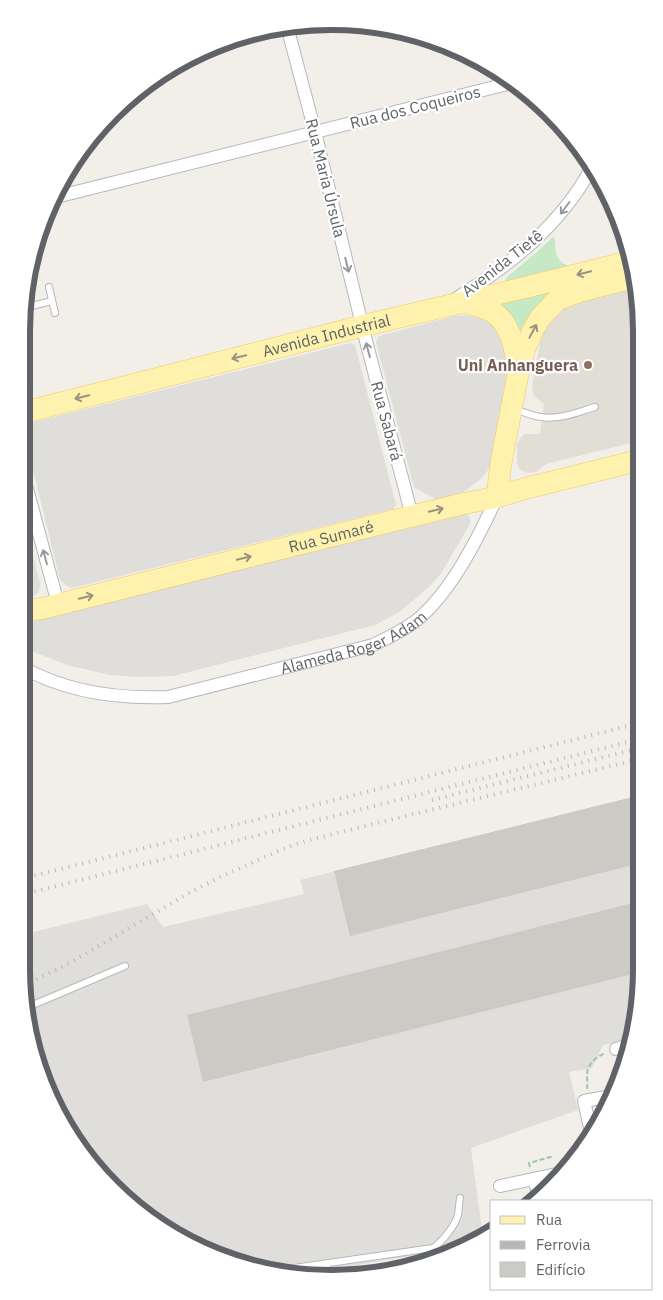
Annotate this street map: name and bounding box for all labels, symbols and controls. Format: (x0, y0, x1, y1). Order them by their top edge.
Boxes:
street label: Rua dos Coqueiros (348, 81, 482, 133)
street label: Rua Maria Úrsula (302, 116, 352, 240)
one-way arrow (559, 201, 570, 214)
street label: Avenida Tietê (457, 225, 547, 301)
one-way arrow (343, 256, 352, 272)
one-way arrow (576, 269, 592, 278)
street label: Avenida Industrial (260, 310, 392, 361)
one-way arrow (528, 323, 538, 338)
one-way arrow (363, 343, 373, 359)
one-way arrow (232, 353, 248, 362)
place label: Uni Anhanguera (458, 355, 578, 375)
marker: Uni Anhanguera (582, 359, 594, 371)
street label: Rua Sabará (367, 379, 407, 463)
one-way arrow (74, 393, 90, 402)
one-way arrow (427, 505, 443, 514)
street label: Rua Sumaré (286, 516, 376, 557)
one-way arrow (40, 550, 49, 566)
one-way arrow (235, 553, 251, 562)
one-way arrow (78, 592, 94, 601)
street label: Alameda Roger Adam (278, 606, 431, 678)
legend (490, 1200, 653, 1290)
text: Rua (536, 1210, 562, 1229)
text: Ferrovia (536, 1235, 591, 1254)
text: Edifício (536, 1260, 585, 1279)

